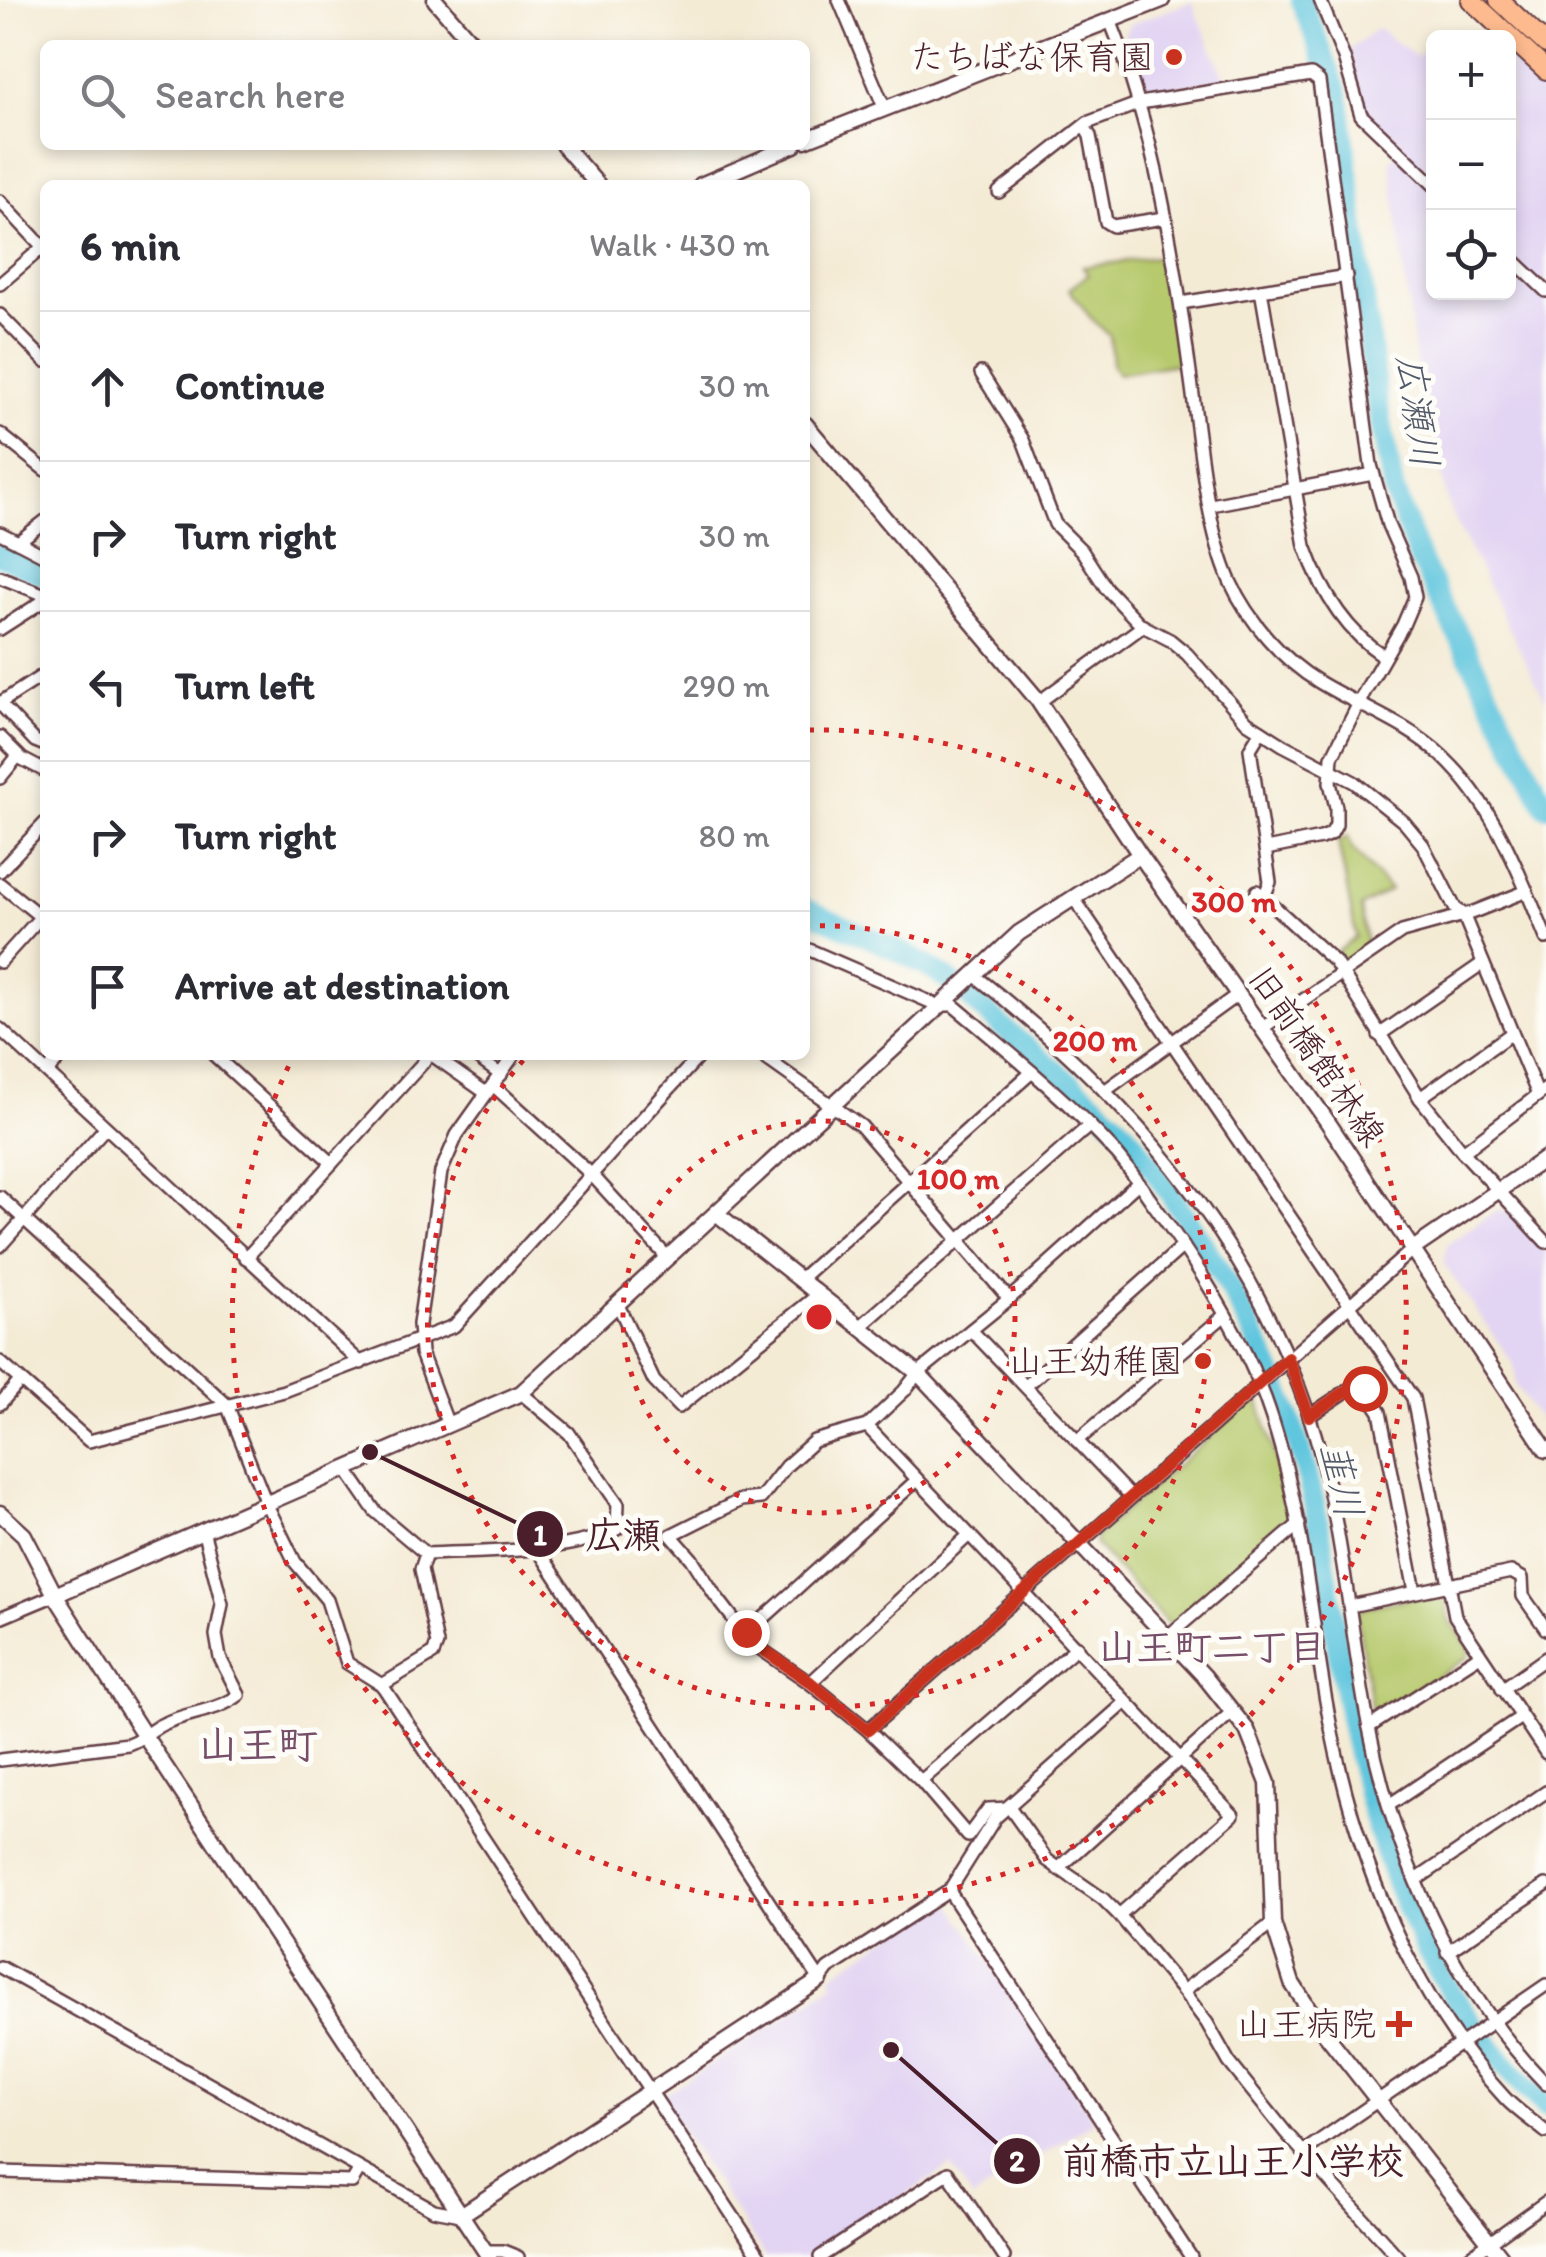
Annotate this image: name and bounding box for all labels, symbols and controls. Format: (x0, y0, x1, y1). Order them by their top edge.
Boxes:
map controls (1426, 30, 1516, 300)
button: + (1426, 30, 1516, 120)
place label: たちばな保育園 (910, 36, 1154, 78)
search box (40, 40, 810, 150)
marker: たちばな保育園 (1163, 46, 1185, 68)
icon: search (75, 68, 130, 123)
text: Search here (155, 72, 346, 118)
button: − (1426, 120, 1516, 210)
button: locate (1426, 210, 1516, 300)
text: 6 min (80, 220, 180, 271)
text: Walk · 430 m (589, 226, 770, 264)
water label: 広瀬川 (1387, 351, 1449, 471)
icon: ahead (80, 359, 135, 414)
text: Continue (175, 363, 325, 409)
text: 30 m (699, 367, 770, 405)
icon: right (80, 509, 135, 564)
text: Turn right (175, 513, 337, 559)
text: 30 m (699, 517, 770, 555)
icon: left (80, 659, 135, 714)
text: Turn left (175, 663, 315, 709)
text: 290 m (683, 667, 770, 705)
icon: right (80, 809, 135, 864)
text: Turn right (175, 813, 337, 859)
text: 80 m (699, 817, 770, 855)
text: 300 m (1191, 883, 1277, 920)
street label: 旧前橋館林線 (1240, 958, 1394, 1154)
icon: arrive (80, 959, 135, 1014)
text: Arrive at destination (175, 963, 510, 1009)
text: 200 m (1053, 1022, 1138, 1059)
text: 100 m (917, 1160, 1000, 1197)
centre of rings (801, 1299, 837, 1335)
place label: 山王幼稚園 (1008, 1340, 1183, 1382)
marker: 山王幼稚園 (1192, 1350, 1214, 1372)
route start (1342, 1366, 1388, 1412)
water label: 韮川 (1311, 1438, 1373, 1522)
callout: 広瀬 (515, 1500, 681, 1568)
text: 広瀬 (585, 1512, 661, 1558)
text: 1 (533, 1516, 547, 1553)
route end (724, 1610, 770, 1656)
district label: 山王町二丁目 (1098, 1624, 1326, 1670)
district label: 山王町 (198, 1720, 318, 1768)
place label: 山王病院 (1236, 2003, 1376, 2045)
marker: 山王病院 (1386, 2011, 1412, 2037)
callout: 前橋市立山王小学校 (992, 2127, 1424, 2195)
text: 前橋市立山王小学校 (1062, 2138, 1404, 2184)
text: 2 (1009, 2142, 1025, 2179)

